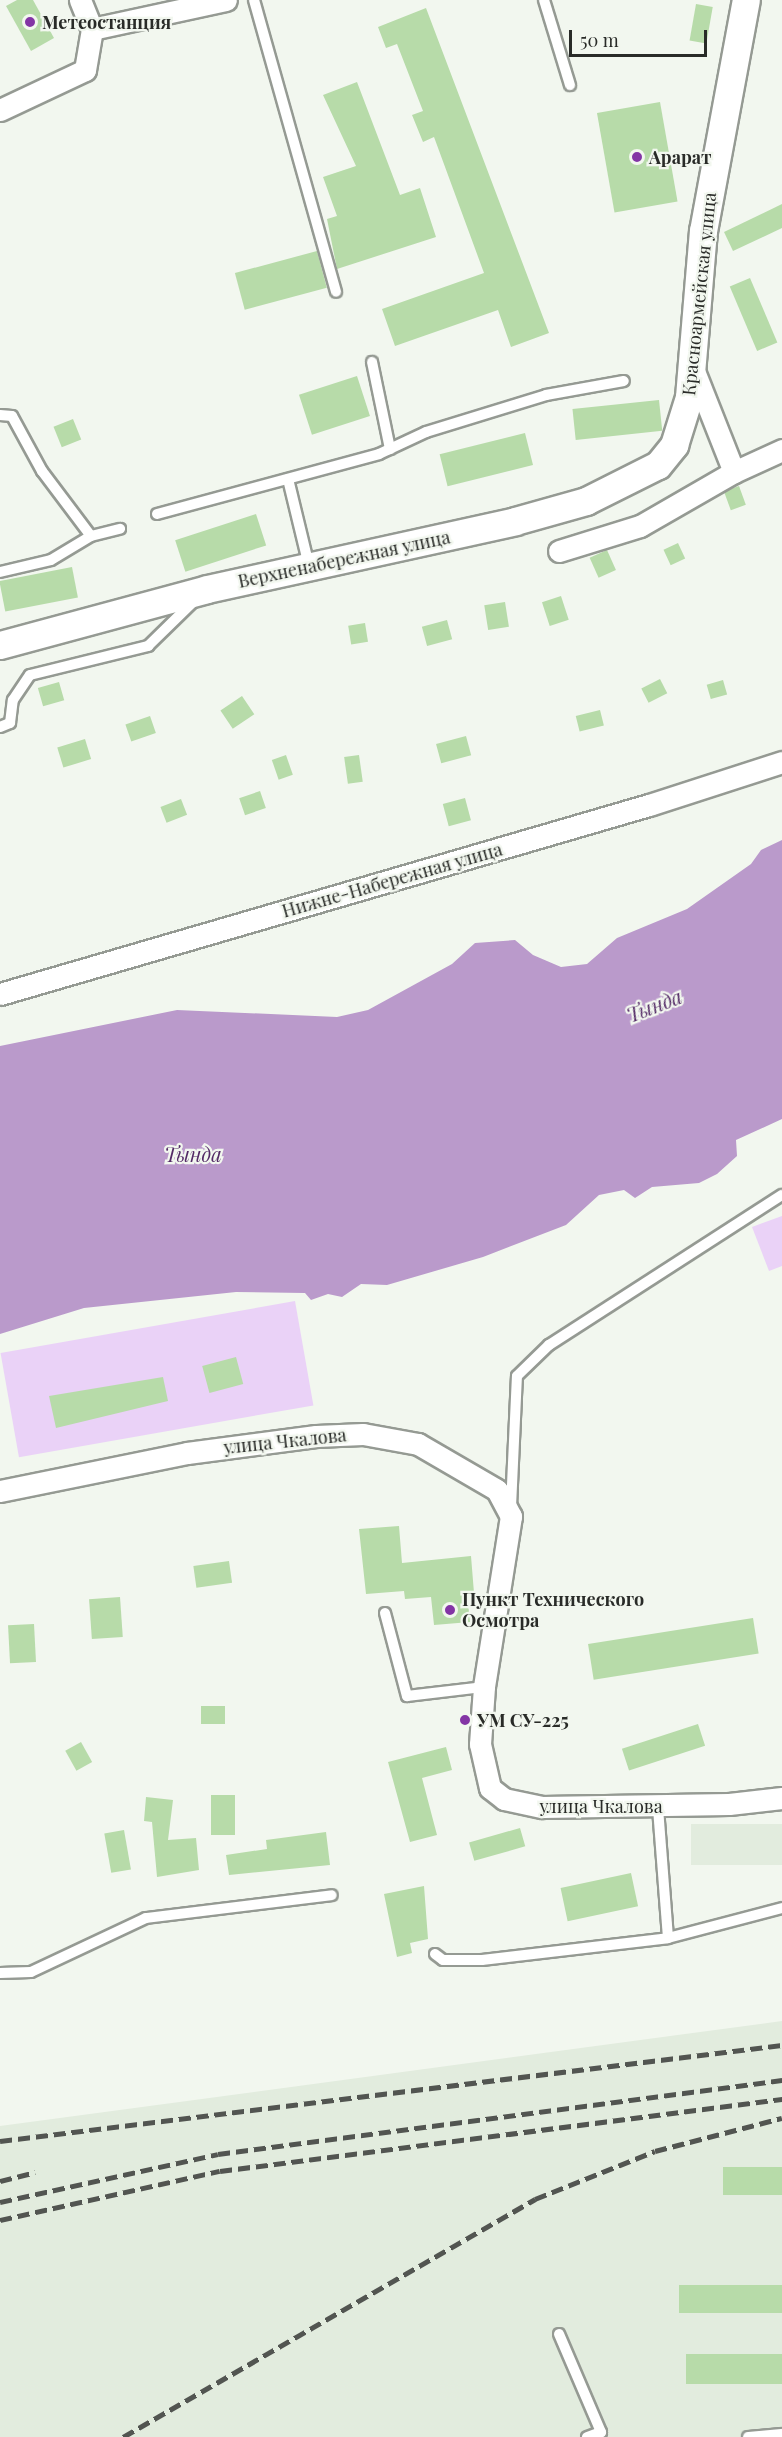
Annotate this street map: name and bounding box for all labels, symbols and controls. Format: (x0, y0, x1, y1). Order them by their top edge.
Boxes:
place label: Метеостанция (42, 11, 171, 33)
marker: Метеостанция (23, 15, 37, 29)
scale bar (572, 18, 710, 56)
text: 50 m (580, 28, 619, 52)
place label: Арарат (649, 146, 712, 168)
marker: Арарат (630, 150, 644, 164)
street label: Красноармейская улица (678, 191, 720, 397)
street label: Верхненабережная улица (236, 526, 452, 592)
street label: Нижне-Набережная улица (279, 838, 505, 922)
water label: Тында (623, 983, 685, 1027)
water label: Тында (164, 1141, 222, 1165)
street label: улица Чкалова (223, 1424, 347, 1458)
place label: Пункт Технического Осмотра (462, 1589, 644, 1632)
marker: Пункт Технического Осмотра (443, 1603, 457, 1617)
place label: УМ СУ-225 (477, 1709, 569, 1731)
marker: УМ СУ-225 (458, 1713, 472, 1727)
street label: улица Чкалова (539, 1795, 663, 1817)

